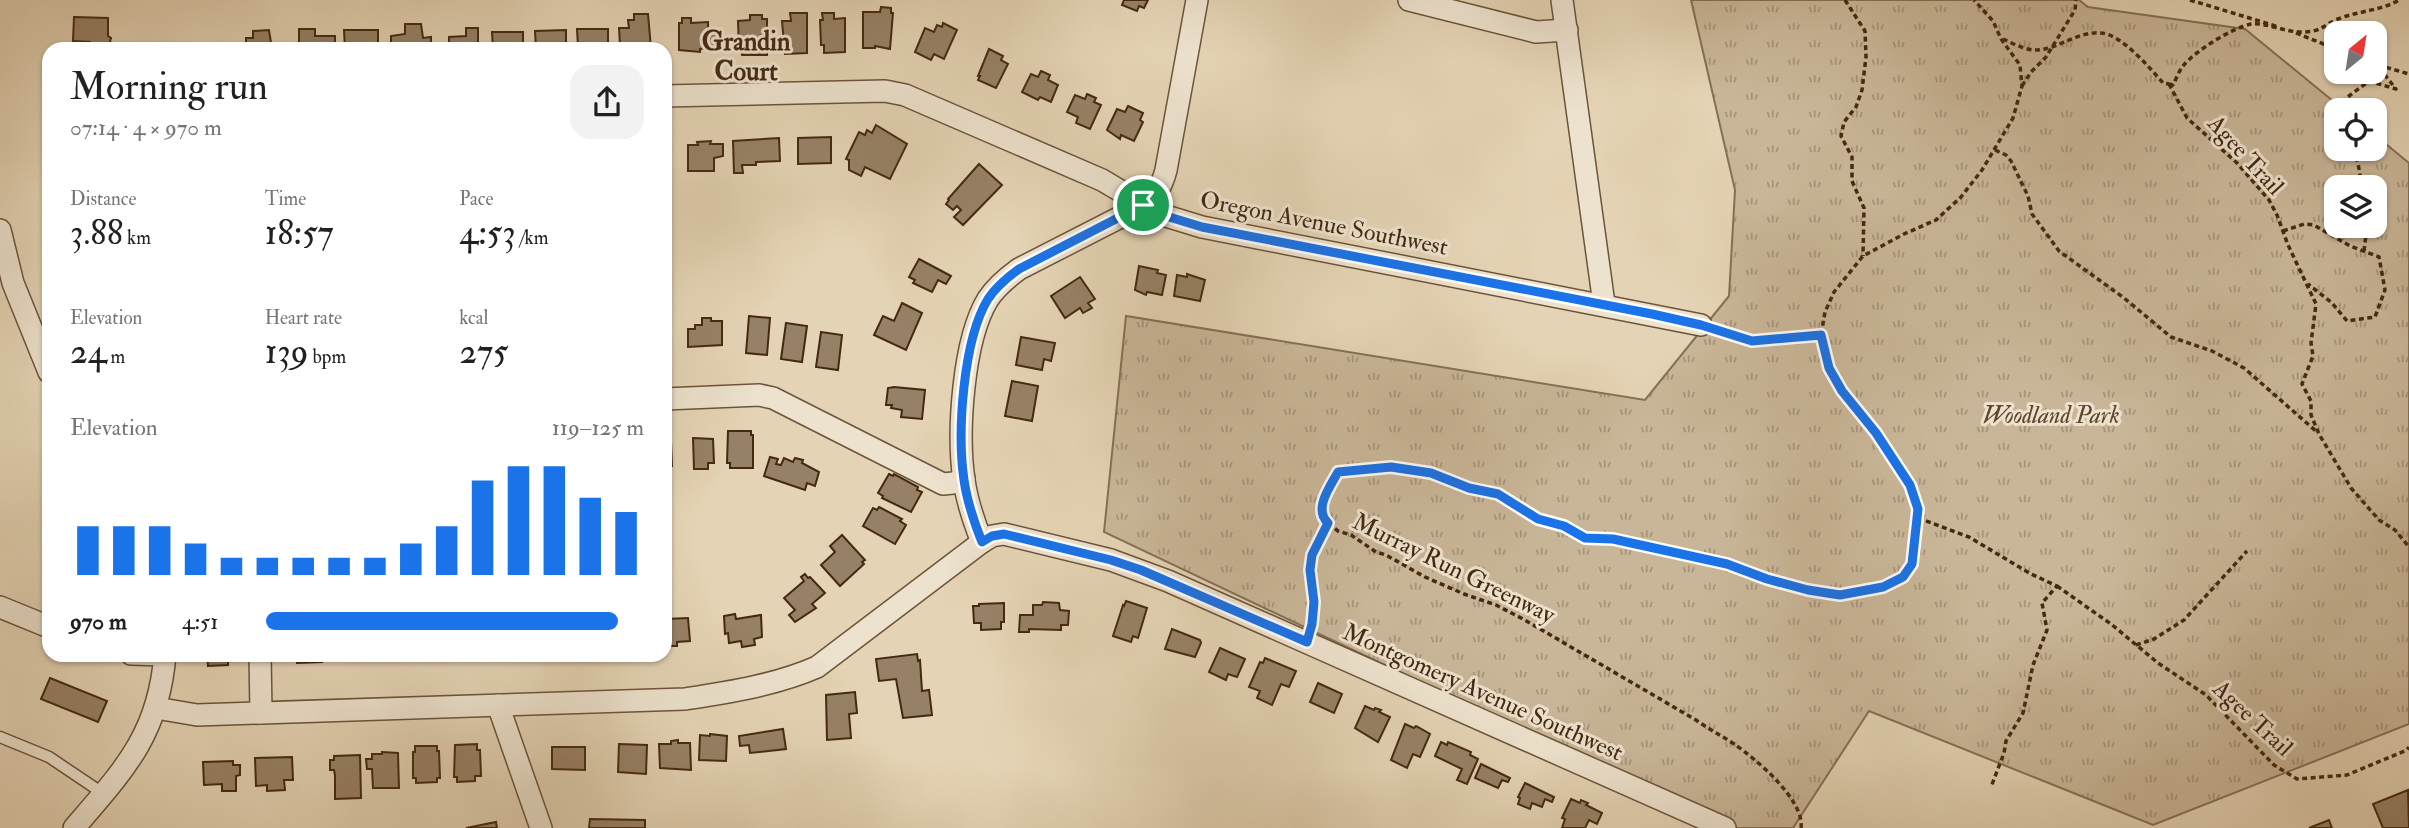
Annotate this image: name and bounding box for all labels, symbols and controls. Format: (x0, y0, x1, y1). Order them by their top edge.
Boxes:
north arrow (2324, 21, 2387, 84)
map controls (2324, 21, 2387, 238)
district label: Grandin Court (702, 26, 791, 88)
text: Morning run (70, 63, 268, 111)
button: share (570, 65, 644, 139)
button: locate (2324, 98, 2387, 161)
street label: Agee Trail (2200, 108, 2291, 202)
text: 07:14 · 4 × 970 m (70, 113, 222, 142)
pin (1113, 175, 1173, 235)
button: layers (2324, 175, 2387, 238)
street label: Oregon Avenue Southwest (1197, 184, 1451, 263)
icon: arrive (1124, 186, 1162, 224)
text: Distance (70, 187, 136, 211)
text: Time (265, 187, 306, 211)
text: Pace (459, 187, 493, 211)
text: 3.88 (70, 211, 123, 255)
text: 18:57 (265, 211, 334, 255)
text: 4:53 (459, 211, 516, 255)
text: km (123, 226, 151, 250)
text: /km (516, 226, 548, 250)
text: Elevation (70, 306, 142, 330)
text: Heart rate (265, 306, 342, 330)
text: kcal (459, 306, 488, 330)
text: 24 (70, 330, 107, 374)
text: 139 (265, 330, 309, 374)
text: 275 (459, 330, 508, 374)
text: m (107, 345, 125, 369)
text: bpm (309, 345, 346, 369)
park label: Woodland Park (1982, 400, 2120, 431)
text: Elevation (70, 413, 158, 442)
text: 119–125 m (552, 413, 644, 442)
street label: Murray Run Greenway (1348, 506, 1560, 631)
text: 970 m (70, 607, 127, 636)
text: 4:51 (182, 607, 218, 636)
street label: Montgomery Avenue Southwest (1338, 617, 1628, 768)
street label: Agee Trail (2205, 673, 2299, 763)

